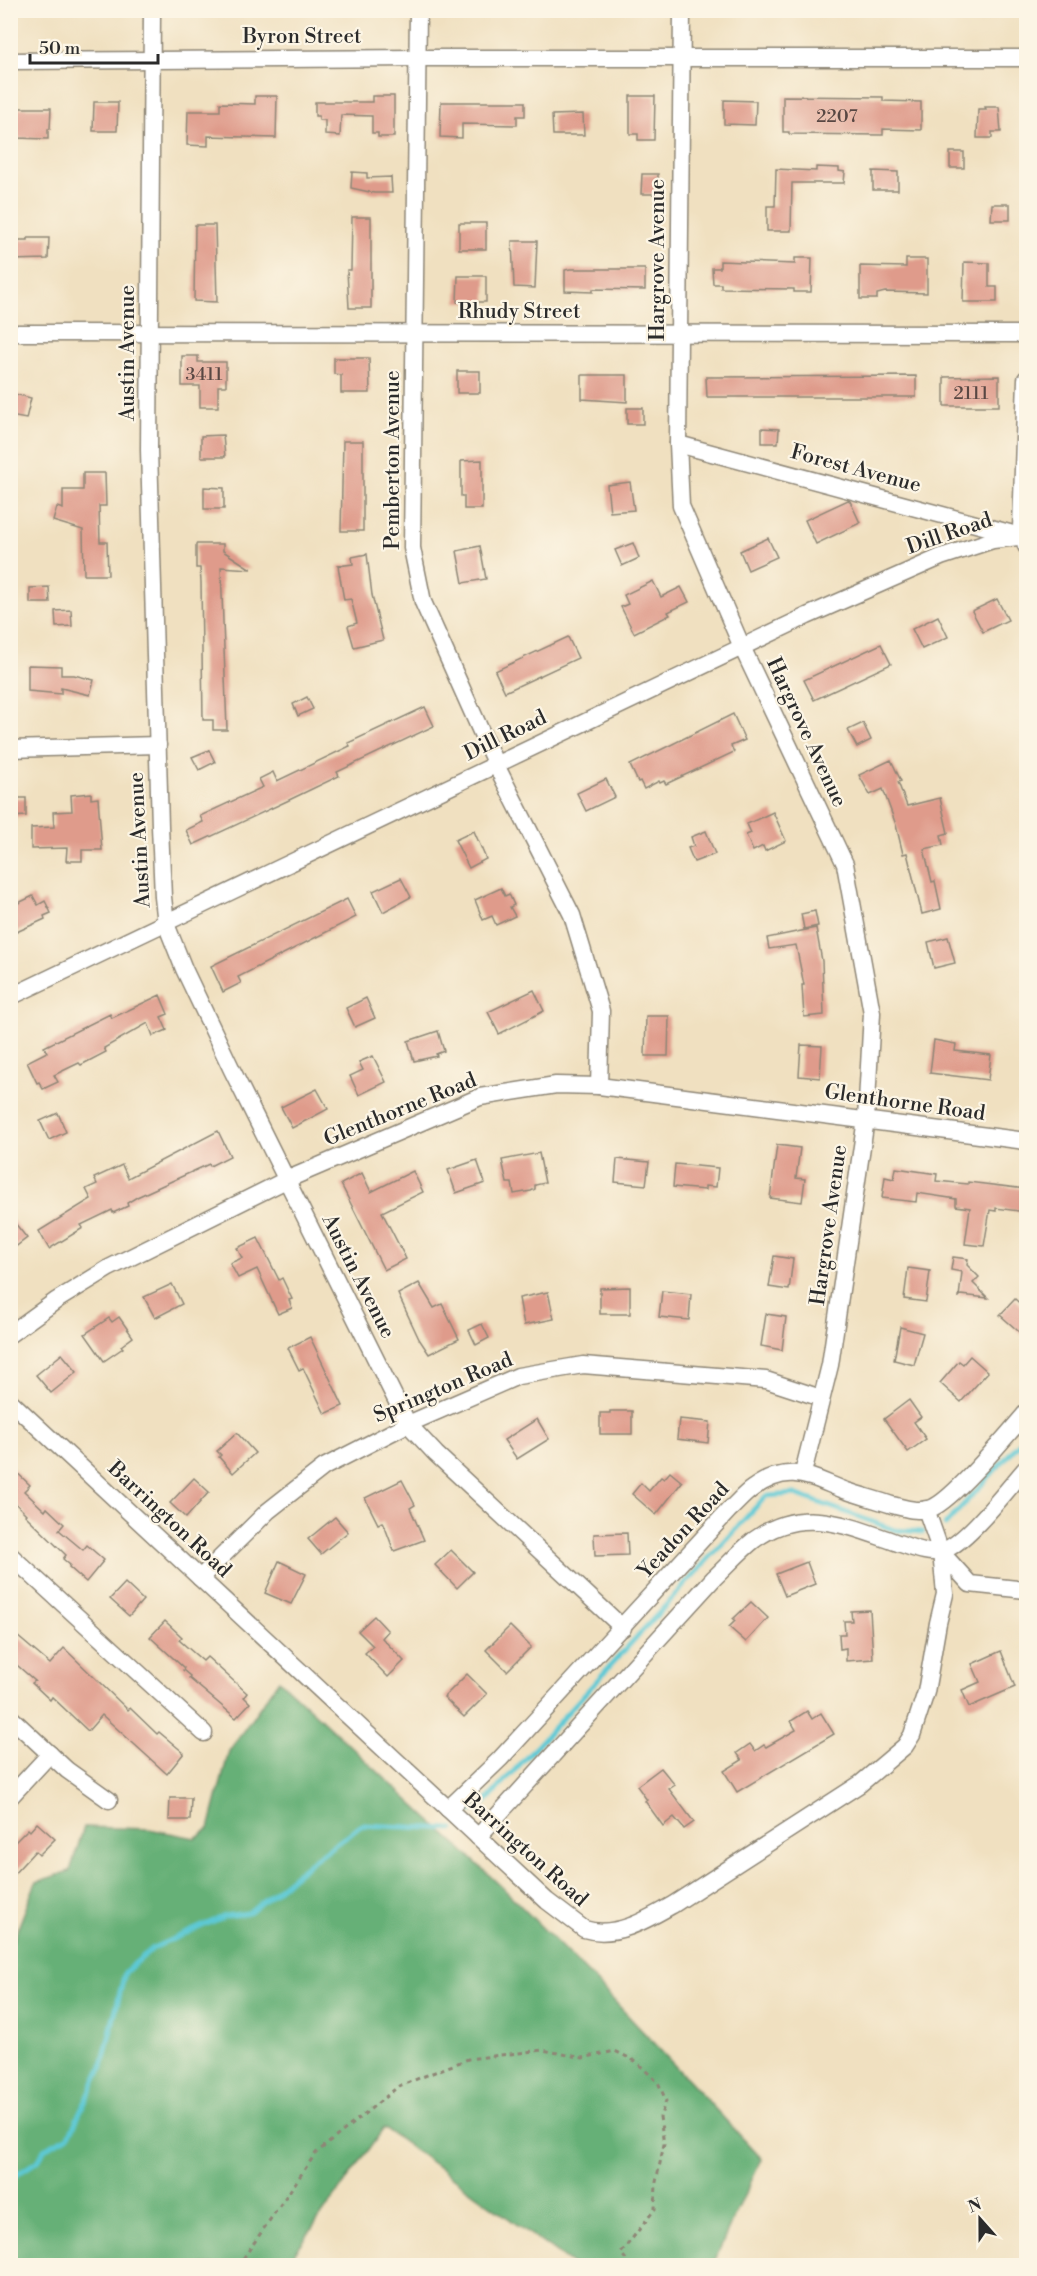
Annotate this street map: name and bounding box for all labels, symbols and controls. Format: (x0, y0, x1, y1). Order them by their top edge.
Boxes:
street label: Byron Street (242, 24, 362, 50)
scale bar (30, 27, 158, 65)
text: 50 m (39, 37, 81, 60)
house number: 2207 (816, 105, 858, 128)
street label: Hargrove Avenue (645, 179, 671, 341)
street label: Austin Avenue (115, 285, 141, 422)
street label: Rhudy Street (458, 299, 581, 325)
house number: 3411 (185, 363, 223, 386)
street label: Pemberton Avenue (380, 370, 406, 550)
house number: 2111 (954, 382, 989, 405)
street label: Forest Avenue (788, 439, 924, 499)
street label: Dill Road (903, 507, 996, 561)
street label: Hargrove Avenue (760, 653, 852, 811)
street label: Dill Road (460, 705, 551, 767)
street label: Austin Avenue (123, 771, 157, 910)
street label: Glenthorne Road (320, 1067, 481, 1152)
street label: Glenthorne Road (823, 1079, 987, 1127)
street label: Hargrove Avenue (805, 1143, 853, 1307)
street label: Austin Avenue (315, 1209, 401, 1343)
street label: Springton Road (370, 1347, 517, 1429)
street label: Barrington Road (101, 1455, 236, 1584)
street label: Yeadon Road (632, 1477, 735, 1585)
street label: Barrington Road (457, 1786, 593, 1913)
north arrow (950, 2189, 1010, 2249)
text: N (965, 2194, 985, 2218)

